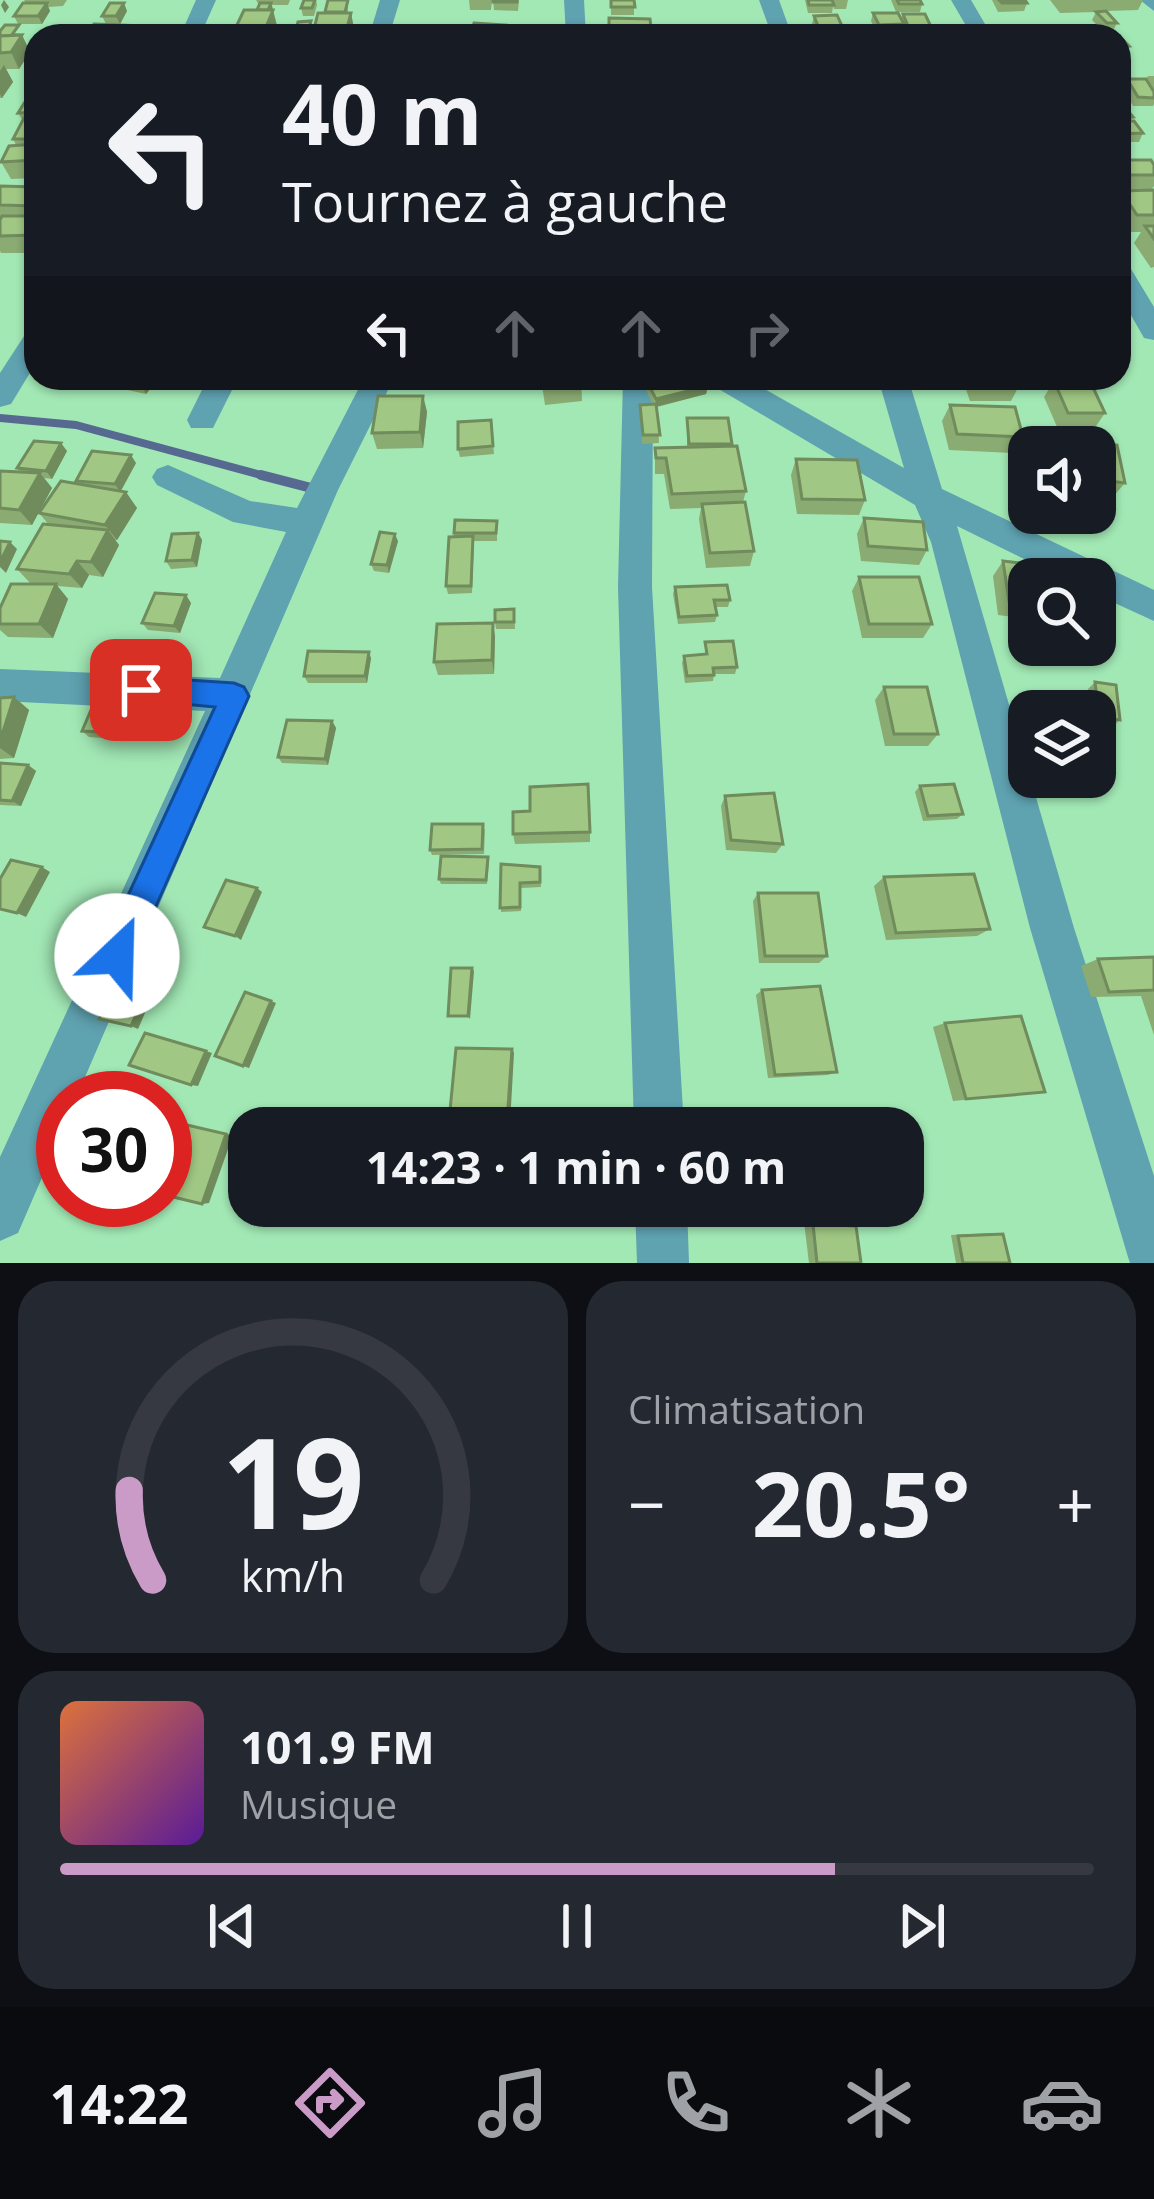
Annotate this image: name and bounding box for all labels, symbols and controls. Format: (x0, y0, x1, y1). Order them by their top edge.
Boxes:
text: 40 m (282, 55, 482, 170)
icon: left (84, 72, 240, 228)
text: Tournez à gauche (282, 164, 728, 238)
icon: left (356, 300, 422, 366)
icon: ahead (482, 300, 548, 366)
icon: ahead (608, 300, 674, 366)
icon: right (734, 300, 800, 366)
map controls (1008, 426, 1116, 798)
button: sound (1008, 426, 1116, 534)
button: search (1008, 558, 1116, 666)
pin (90, 639, 192, 741)
icon: arrive (108, 657, 174, 723)
button: layers (1008, 690, 1116, 798)
position arrow (54, 893, 180, 1019)
speed limit sign: 30 (36, 1071, 192, 1227)
text: 14:23 · 1 min · 60 m (366, 1136, 786, 1197)
text: Climatisation (628, 1382, 865, 1435)
text: 19 (222, 1396, 364, 1566)
text: 20.5° (752, 1441, 970, 1563)
text: − (628, 1458, 666, 1548)
text: + (1056, 1458, 1094, 1548)
text: km/h (241, 1546, 345, 1605)
text: 101.9 FM (240, 1716, 435, 1777)
text: Musique (240, 1777, 397, 1830)
icon: previous (199, 1893, 265, 1959)
icon: pause (544, 1893, 610, 1959)
icon: next (889, 1893, 955, 1959)
icon: directions (288, 2061, 372, 2145)
icon: music (471, 2061, 555, 2145)
icon: phone (654, 2061, 738, 2145)
icon: climate (837, 2061, 921, 2145)
icon: car (1020, 2061, 1104, 2145)
text: 14:22 (50, 2066, 188, 2140)

